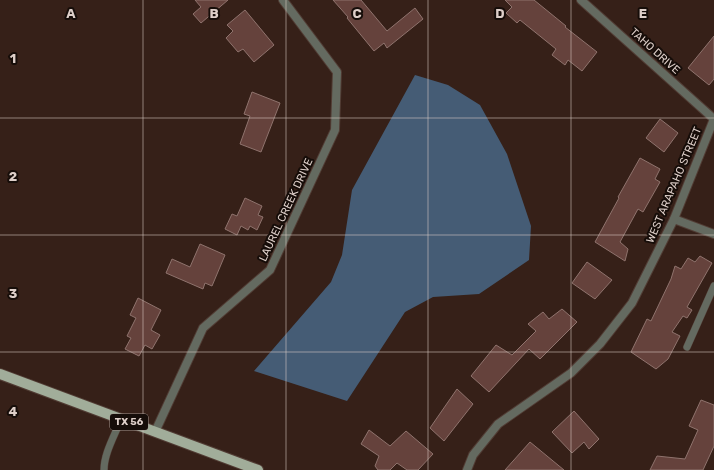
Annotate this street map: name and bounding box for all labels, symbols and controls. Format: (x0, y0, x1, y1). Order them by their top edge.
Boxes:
text: A (66, 6, 76, 21)
text: B (209, 6, 219, 21)
text: C (352, 6, 362, 21)
text: D (495, 6, 505, 21)
text: E (639, 6, 647, 21)
street label: TAHO DRIVE (627, 25, 683, 77)
text: 1 (10, 51, 16, 66)
street label: WEST ARAPAHO STREET (644, 124, 705, 245)
street label: LAUREL CREEK DRIVE (256, 156, 316, 264)
text: 2 (9, 169, 17, 184)
text: 3 (9, 286, 18, 301)
text: 4 (9, 404, 18, 419)
road number: TX 56 (110, 414, 148, 430)

